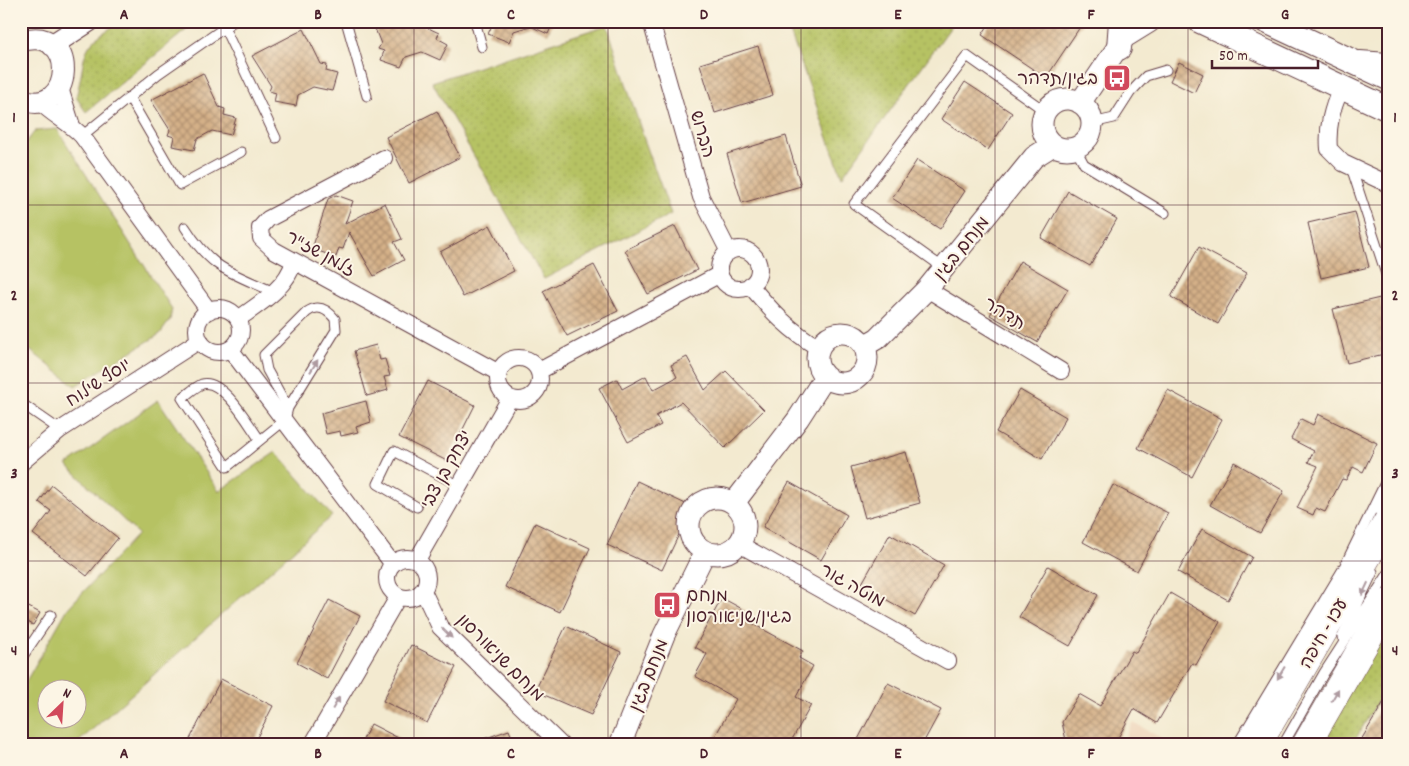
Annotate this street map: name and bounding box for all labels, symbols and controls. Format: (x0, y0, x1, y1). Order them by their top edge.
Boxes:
text: A (120, 4, 129, 27)
text: B (314, 4, 322, 27)
text: C (507, 4, 515, 27)
text: D (700, 4, 709, 27)
text: E (894, 4, 902, 27)
text: F (1087, 4, 1095, 27)
text: G (1281, 4, 1289, 27)
scale bar (1212, 38, 1318, 70)
text: 50 m (1219, 46, 1248, 68)
bus stop icon: בגין/תדהר (1102, 63, 1132, 93)
place label: בגין/תדהר (1017, 68, 1098, 93)
text: 1 (12, 107, 16, 130)
text: 1 (1393, 107, 1397, 130)
street label: הברוש (682, 108, 719, 161)
street label: מנחם בגין (929, 212, 997, 287)
street label: זלמן שז"ר (281, 226, 359, 284)
text: 2 (11, 285, 18, 308)
text: 2 (1392, 285, 1399, 308)
street label: תדהר (978, 293, 1029, 338)
street label: יוסף שילוח (62, 354, 137, 415)
one-way arrow (309, 360, 318, 373)
street label: יצחק בן צבי (416, 426, 480, 514)
text: 3 (10, 463, 18, 486)
text: 3 (1391, 463, 1399, 486)
street label: מוטה גור (815, 559, 889, 615)
one-way arrow (1361, 581, 1370, 596)
place label: מנחם בגין/שניאורסון (686, 585, 792, 631)
bus stop icon: מנחם בגין/שניאורסון (652, 590, 682, 620)
street label: עכו - חיפה (1295, 594, 1355, 674)
street label: מנחם שניאורסון (450, 609, 549, 708)
one-way arrow (440, 627, 452, 639)
street label: מנחם בגין (624, 636, 676, 716)
text: 4 (11, 640, 17, 663)
text: 4 (1392, 640, 1398, 663)
one-way arrow (1276, 667, 1285, 680)
north arrow (38, 678, 88, 728)
text: N (59, 684, 74, 705)
one-way arrow (1331, 687, 1339, 702)
one-way arrow (332, 696, 341, 709)
text: A (120, 743, 129, 766)
text: B (314, 743, 322, 766)
text: C (507, 743, 515, 766)
text: D (700, 743, 709, 766)
text: E (894, 743, 902, 766)
text: F (1087, 743, 1095, 766)
text: G (1281, 743, 1289, 766)

